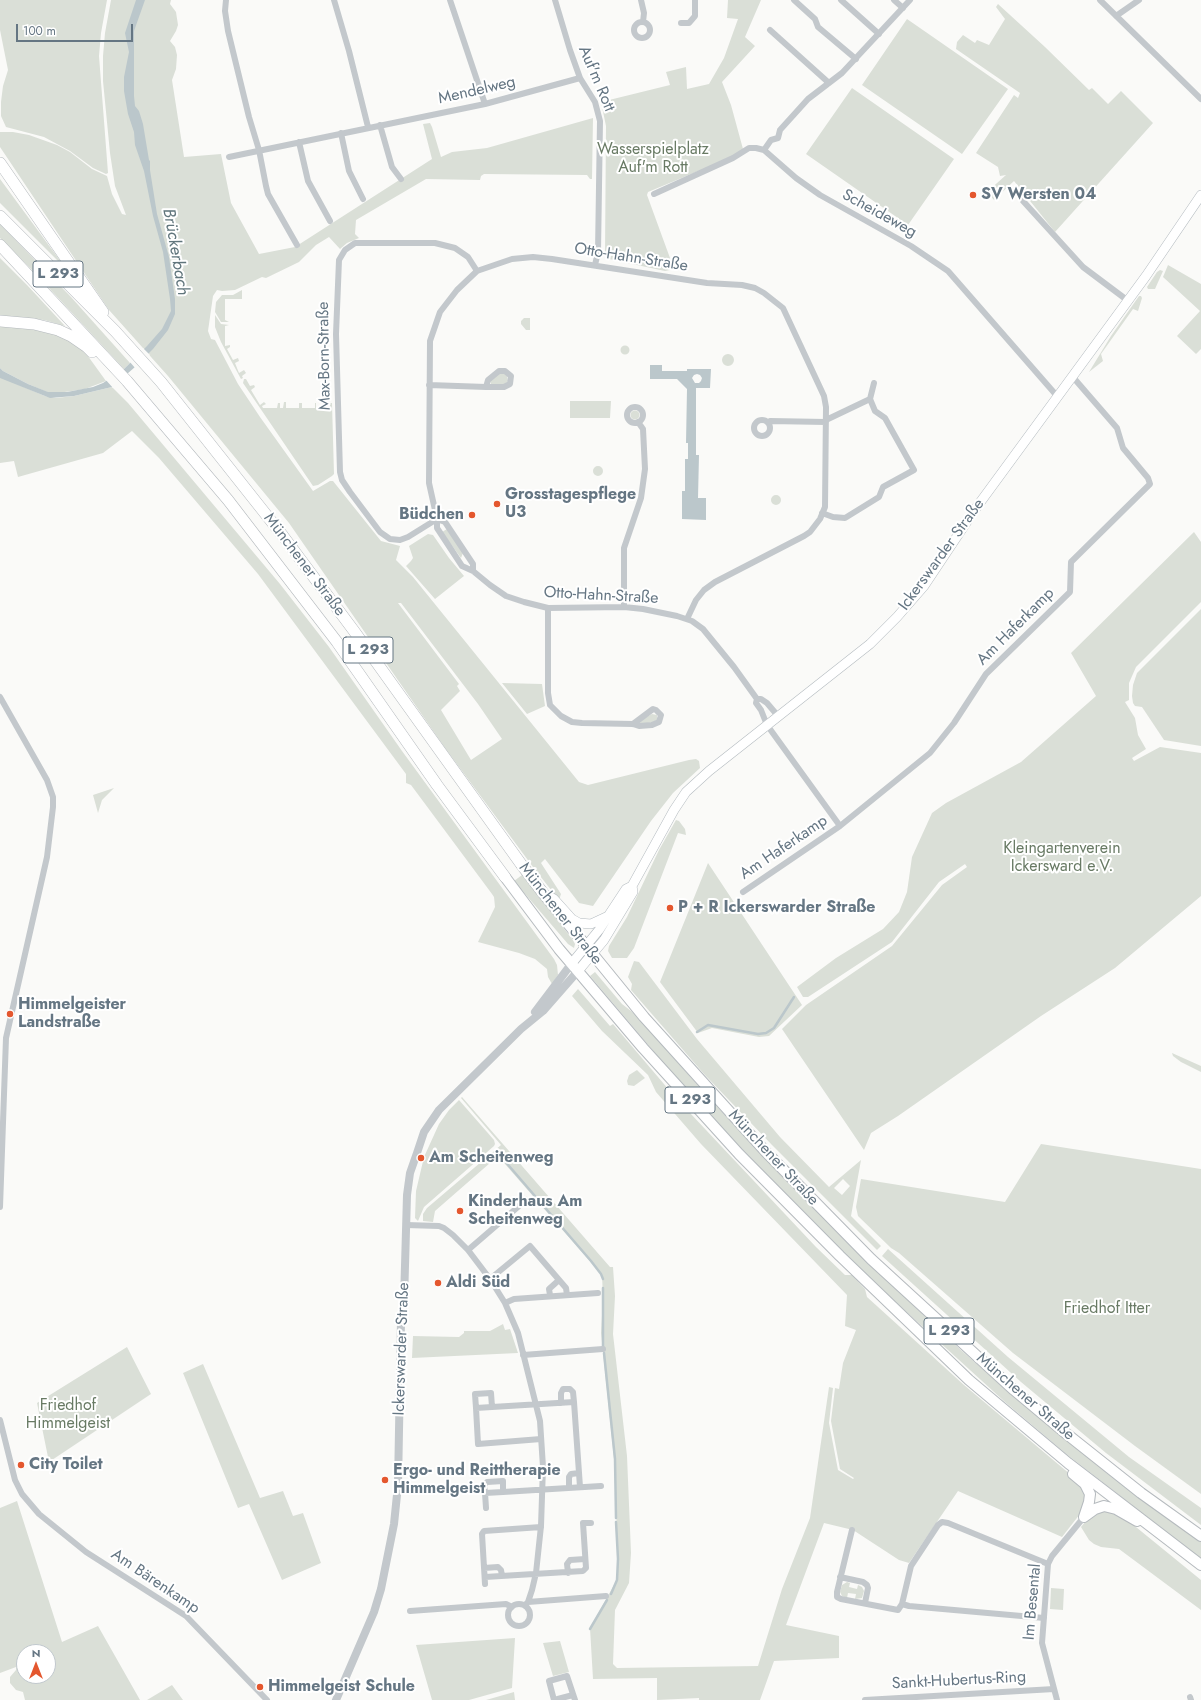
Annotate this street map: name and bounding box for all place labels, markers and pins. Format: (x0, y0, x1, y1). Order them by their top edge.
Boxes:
place label: SV Wersten 04 (981, 185, 1096, 205)
marker: SV Wersten 04 (968, 190, 978, 200)
place label: Grosstagespflege U3 (505, 485, 636, 523)
marker: Grosstagespflege U3 (492, 499, 502, 509)
place label: Büdchen (399, 505, 464, 525)
marker: Büdchen (467, 510, 477, 520)
place label: P + R Ickerswarder Straße (678, 898, 875, 918)
marker: P + R Ickerswarder Straße (665, 903, 675, 913)
place label: Himmelgeister Landstraße (18, 995, 126, 1033)
marker: Himmelgeister Landstraße (5, 1009, 15, 1019)
place label: Am Scheitenweg (429, 1148, 554, 1168)
marker: Am Scheitenweg (416, 1153, 426, 1163)
place label: Kinderhaus Am Scheitenweg (468, 1192, 582, 1230)
marker: Kinderhaus Am Scheitenweg (455, 1206, 465, 1216)
place label: Aldi Süd (446, 1273, 510, 1293)
marker: Aldi Süd (433, 1278, 443, 1288)
place label: City Toilet (29, 1455, 103, 1475)
marker: City Toilet (16, 1460, 26, 1470)
place label: Ergo- und Reittherapie Himmelgeist (393, 1461, 561, 1499)
marker: Ergo- und Reittherapie Himmelgeist (380, 1475, 390, 1485)
place label: Himmelgeist Schule (268, 1677, 415, 1697)
marker: Himmelgeist Schule (255, 1682, 265, 1692)

